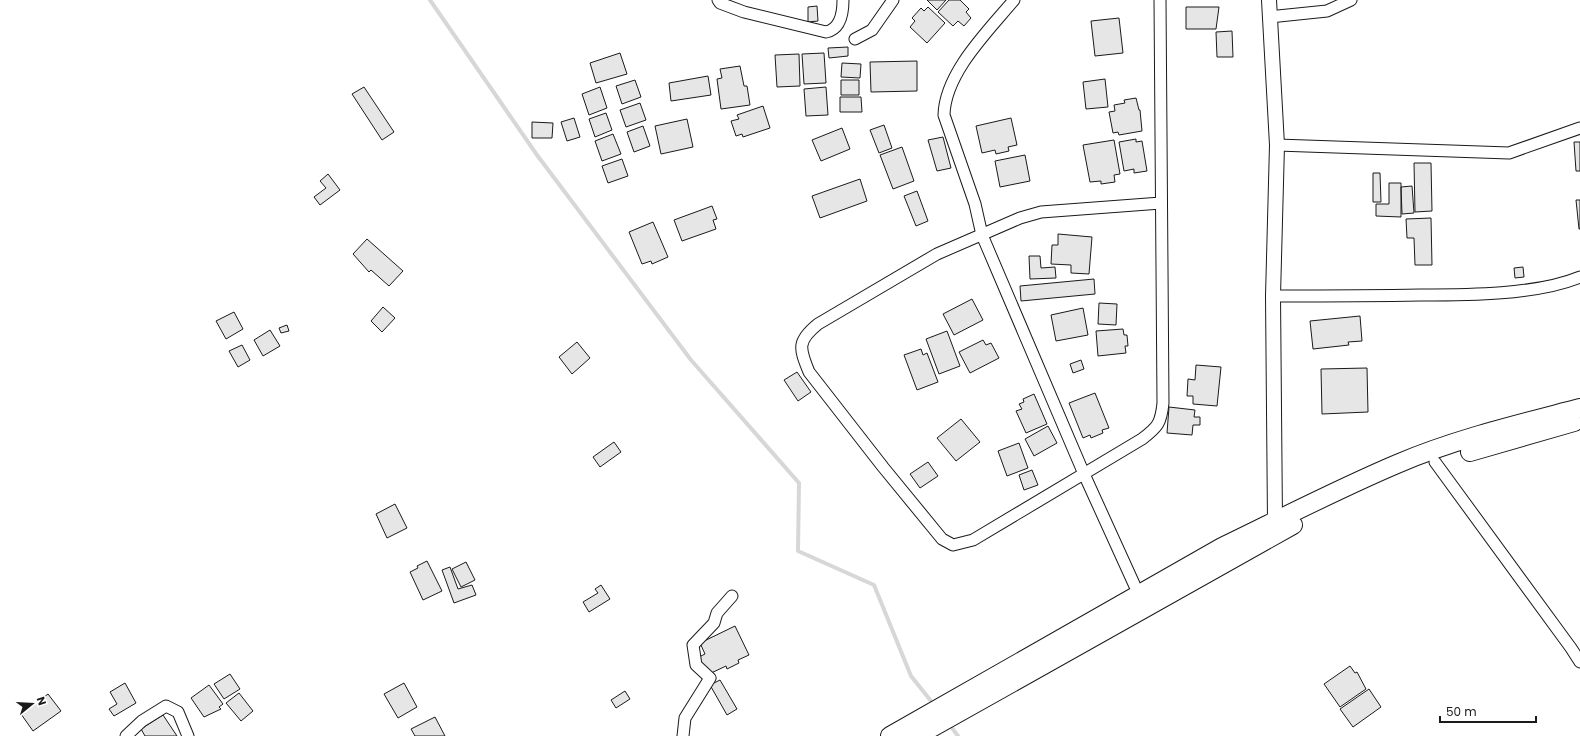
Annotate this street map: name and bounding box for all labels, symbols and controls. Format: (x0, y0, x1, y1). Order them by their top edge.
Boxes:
north arrow (12, 684, 52, 724)
text: N (33, 694, 50, 707)
scale bar (1440, 698, 1536, 724)
text: 50 m (1446, 703, 1477, 720)

